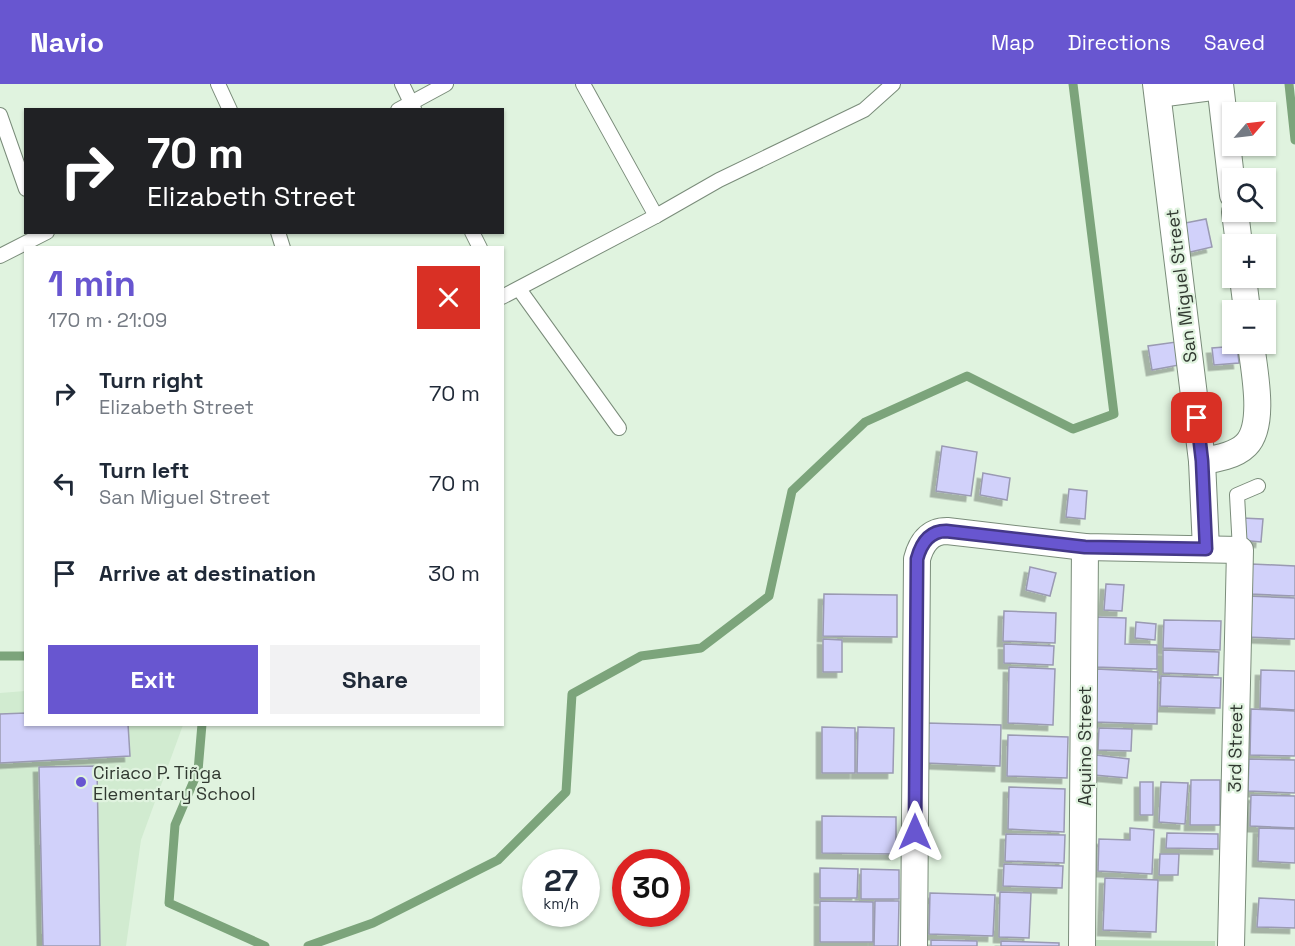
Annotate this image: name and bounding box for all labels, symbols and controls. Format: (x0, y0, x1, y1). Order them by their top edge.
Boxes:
text: Navio (30, 24, 104, 60)
text: Map (991, 29, 1035, 56)
text: Directions (1068, 29, 1171, 56)
text: Saved (1204, 29, 1265, 56)
north arrow (1222, 102, 1276, 156)
map controls (1222, 102, 1276, 354)
text: 70 m (147, 127, 244, 180)
icon: right (48, 132, 126, 210)
button: search (1222, 168, 1276, 222)
text: Elizabeth Street (147, 179, 356, 214)
street label: San Miguel Street (1160, 208, 1202, 364)
button: + (1222, 234, 1276, 288)
text: 1 min (48, 261, 136, 307)
button: close (417, 266, 480, 329)
button: − (1222, 300, 1276, 354)
text: 170 m · 21:09 (48, 307, 167, 333)
text: Turn right (99, 366, 204, 394)
icon: right (48, 377, 81, 410)
text: 70 m (429, 379, 480, 407)
pin (1171, 392, 1222, 443)
text: Elizabeth Street (99, 394, 254, 420)
icon: arrive (1180, 401, 1213, 434)
text: Turn left (99, 456, 189, 484)
icon: left (48, 467, 81, 500)
text: 70 m (429, 469, 480, 497)
text: San Miguel Street (99, 484, 270, 510)
icon: arrive (48, 557, 81, 590)
text: Arrive at destination (99, 559, 316, 587)
text: 30 m (428, 559, 480, 587)
button: Exit (48, 645, 258, 714)
button: Share (270, 645, 480, 714)
street label: Aquino Street (1073, 686, 1096, 806)
street label: 3rd Street (1223, 704, 1247, 792)
place label: Ciriaco P. Tiñga Elementary School (93, 761, 256, 805)
marker: Ciriaco P. Tiñga Elementary School (74, 775, 88, 789)
position arrow (883, 800, 947, 864)
speed limit sign: 30 (612, 849, 690, 927)
text: 27 (544, 861, 578, 900)
text: km/h (543, 894, 579, 913)

